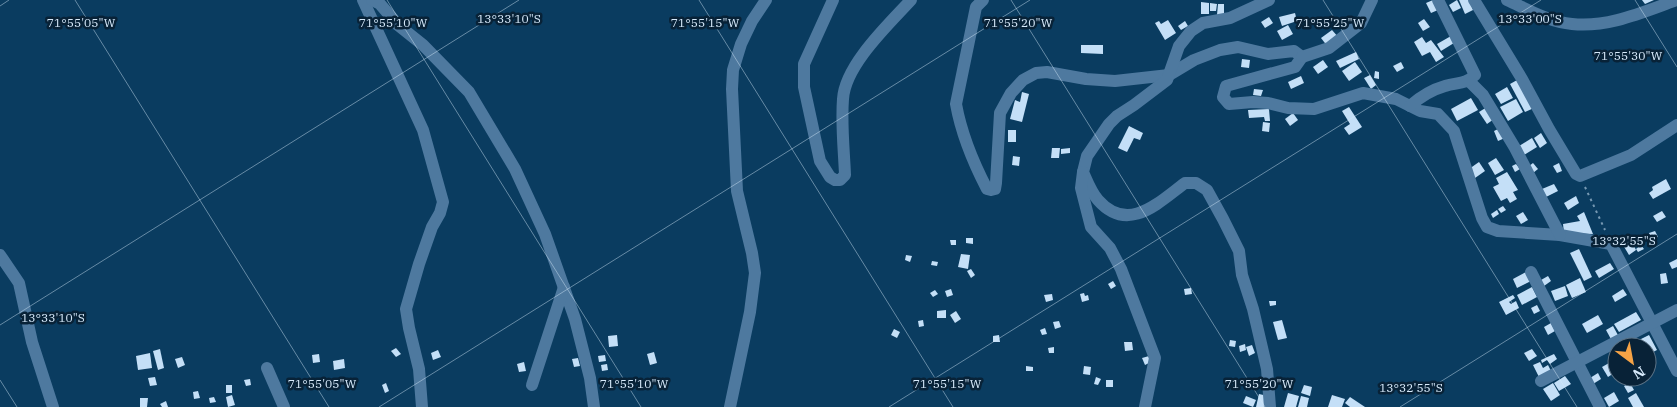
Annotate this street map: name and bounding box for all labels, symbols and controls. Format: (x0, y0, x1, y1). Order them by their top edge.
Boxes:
text: 13°33'10"S (477, 11, 541, 26)
text: 13°33'00"S (1498, 11, 1562, 26)
text: 71°55'05"W (47, 15, 116, 30)
text: 71°55'10"W (359, 15, 428, 30)
text: 71°55'15"W (671, 15, 740, 30)
text: 71°55'20"W (984, 15, 1053, 30)
text: 71°55'25"W (1296, 15, 1365, 30)
text: 71°55'30"W (1594, 48, 1663, 63)
text: 13°32'55"S (1592, 233, 1656, 248)
text: 13°33'10"S (21, 310, 85, 325)
north arrow (1607, 337, 1657, 387)
text: N (1629, 362, 1648, 384)
text: 71°55'05"W (288, 376, 357, 391)
text: 71°55'10"W (600, 376, 669, 391)
text: 71°55'15"W (913, 376, 982, 391)
text: 71°55'20"W (1225, 376, 1294, 391)
text: 13°32'55"S (1379, 380, 1443, 395)

